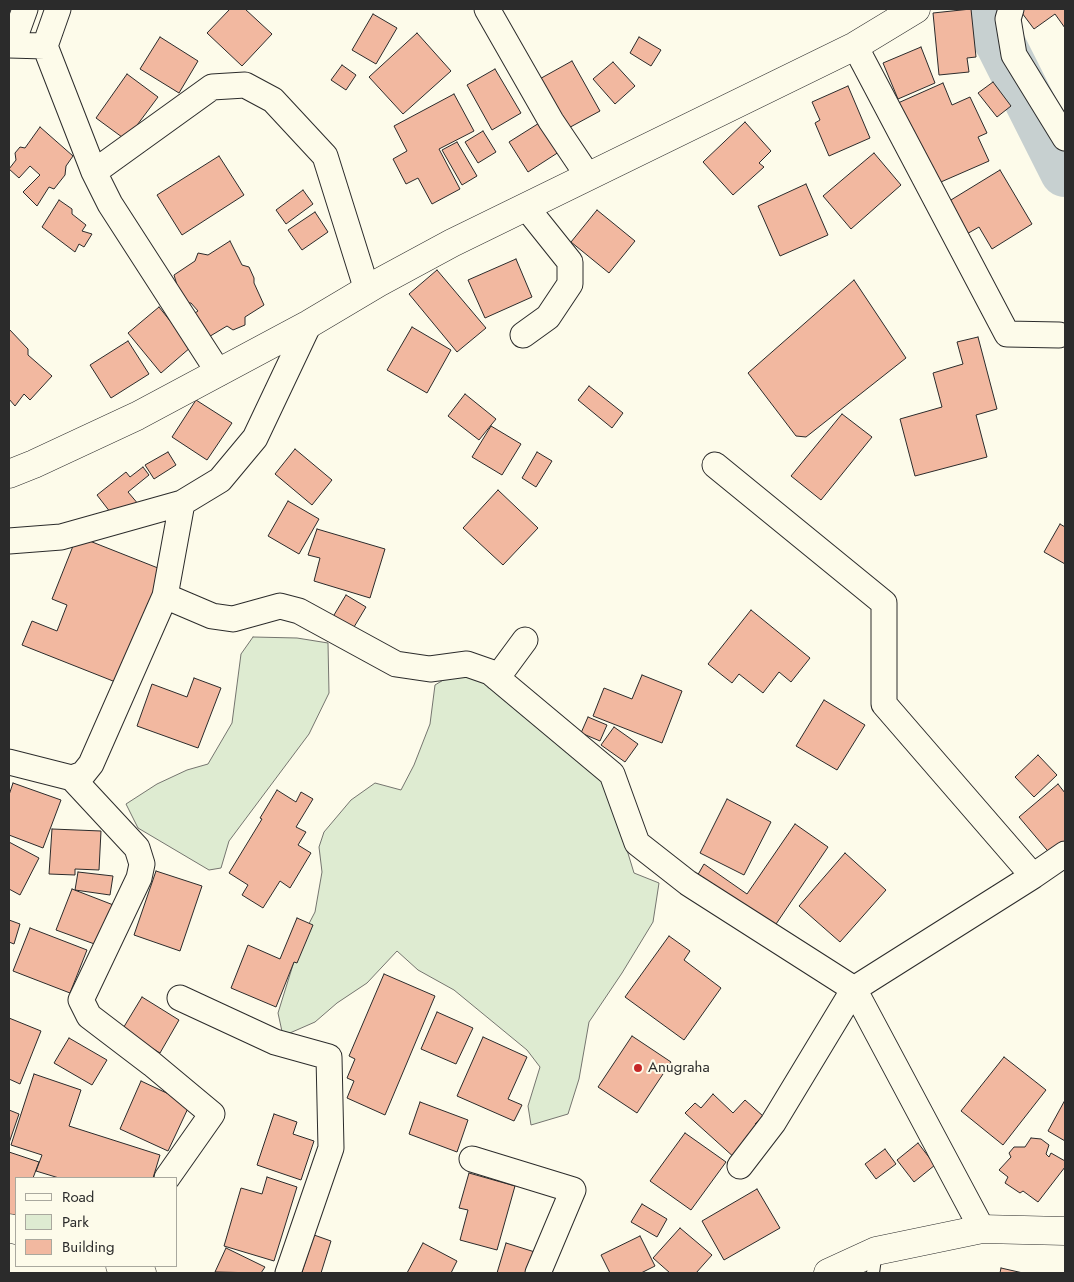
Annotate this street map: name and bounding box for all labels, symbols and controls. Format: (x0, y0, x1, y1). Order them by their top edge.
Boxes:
place label: Anugraha (648, 1059, 710, 1077)
marker: Anugraha (632, 1062, 644, 1074)
legend (15, 1177, 178, 1267)
text: Road (62, 1186, 94, 1208)
text: Park (62, 1211, 89, 1233)
text: Building (62, 1236, 114, 1258)

